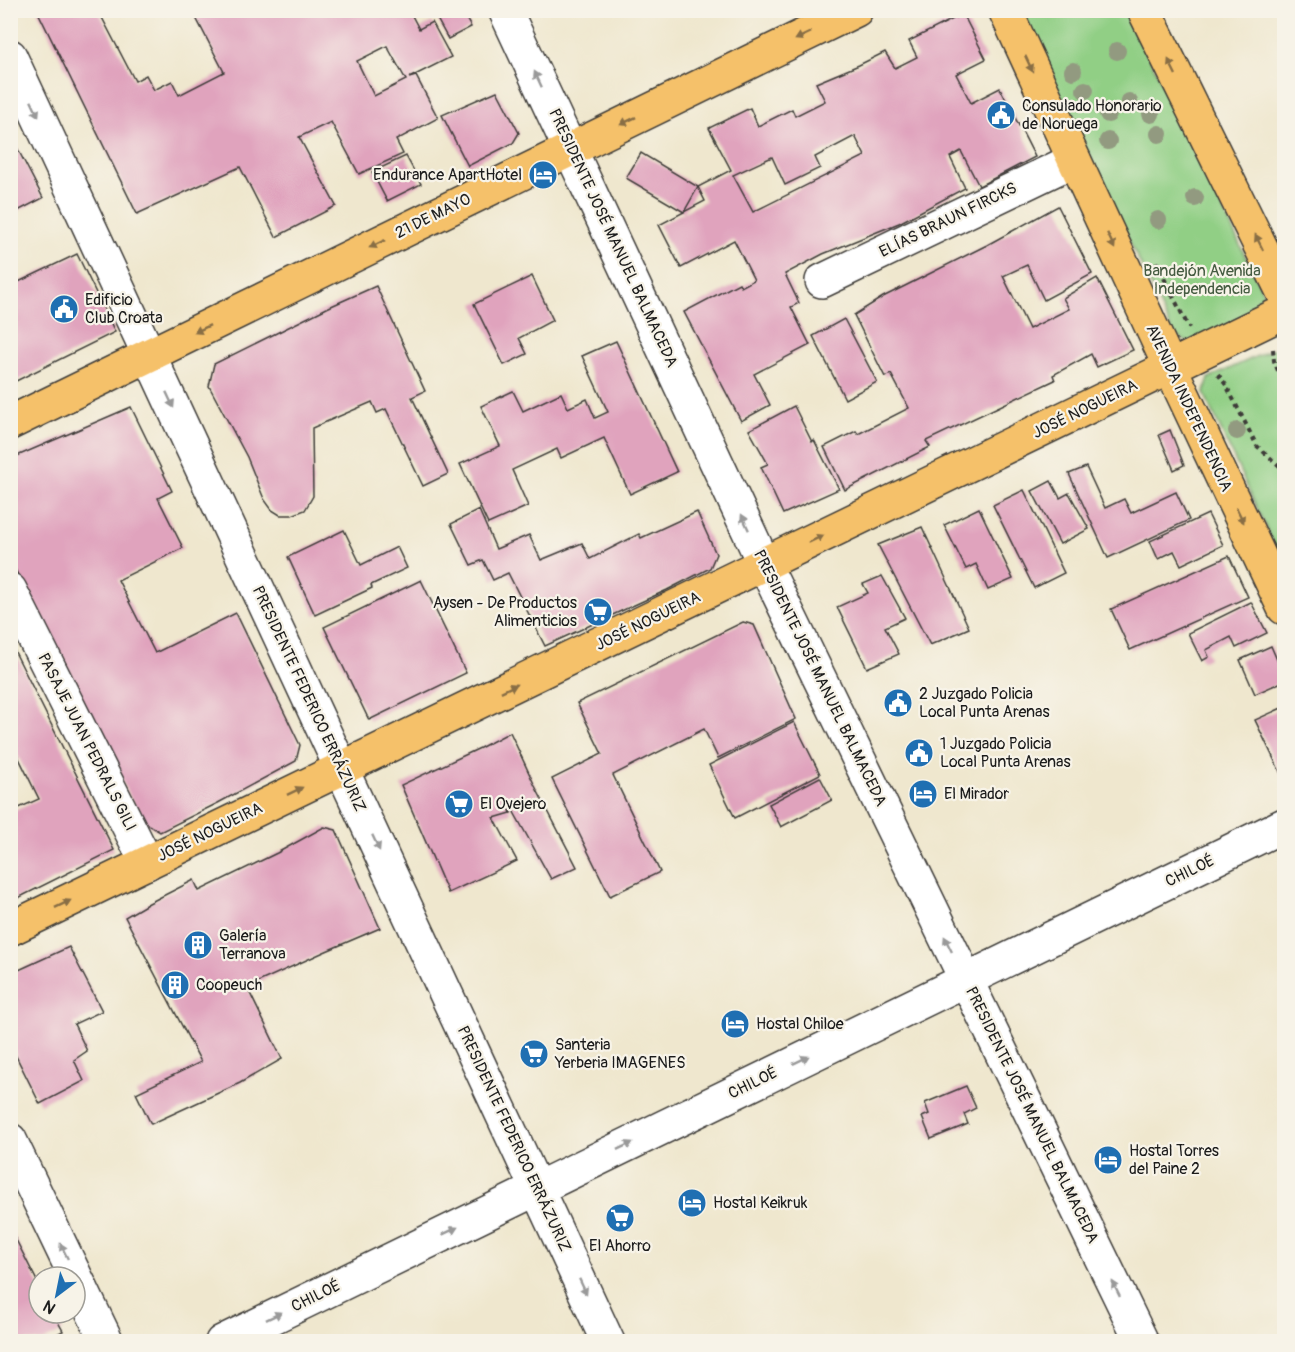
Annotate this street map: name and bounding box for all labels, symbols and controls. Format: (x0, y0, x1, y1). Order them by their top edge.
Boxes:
one-way arrow (795, 32, 812, 41)
one-way arrow (1025, 55, 1034, 72)
one-way arrow (1167, 58, 1177, 75)
one-way arrow (533, 71, 543, 88)
place label: Consulado Honorario de Noruega (1022, 96, 1162, 134)
public building icon: Consulado Honorario de Noruega (985, 99, 1017, 131)
one-way arrow (31, 100, 40, 117)
street label: PRESIDENTE JOSÉ MANUEL BALMACEDA (544, 105, 682, 371)
one-way arrow (620, 117, 637, 126)
hotel icon: Endurance ApartHotel (527, 159, 559, 191)
place label: Endurance ApartHotel (373, 165, 522, 185)
street label: ELÍAS BRAUN FIRCKS (876, 178, 1020, 262)
street label: 21 DE MAYO (392, 189, 474, 243)
one-way arrow (1107, 232, 1116, 249)
one-way arrow (1254, 233, 1263, 250)
one-way arrow (369, 239, 386, 248)
park label: Bandejón Avenida Independencia (1143, 261, 1261, 299)
place label: Edificio Club Croata (85, 290, 163, 328)
public building icon: Edificio Club Croata (48, 293, 80, 325)
street label: AVENIDA INDEPENDENCIA (1141, 321, 1237, 495)
one-way arrow (193, 324, 211, 334)
street label: JOSÉ NOGUEIRA (1029, 375, 1141, 443)
one-way arrow (166, 391, 175, 408)
one-way arrow (1235, 507, 1245, 524)
one-way arrow (740, 514, 749, 531)
one-way arrow (808, 534, 825, 543)
street label: PRESIDENTE JOSÉ MANUEL BALMACEDA (749, 546, 891, 810)
street label: PRESIDENTE FEDERICO ERRÁZURIZ (248, 583, 370, 815)
street label: JOSÉ NOGUEIRA (592, 587, 704, 655)
place label: Aysen - De Productos Alimenticios (433, 593, 577, 631)
supermarket icon: Aysen - De Productos Alimenticios (582, 596, 614, 628)
street label: PASAJE JUAN PEDRALS GILI (33, 650, 141, 834)
one-way arrow (500, 683, 517, 692)
place label: 2 Juzgado Policia Local Punta Arenas (919, 684, 1050, 722)
public building icon: 2 Juzgado Policia Local Punta Arenas (882, 687, 914, 719)
place label: 1 Juzgado Policia Local Punta Arenas (940, 734, 1071, 772)
public building icon: 1 Juzgado Policia Local Punta Arenas (903, 737, 935, 769)
hotel icon: El Mirador (907, 778, 939, 810)
place label: El Mirador (944, 784, 1009, 804)
one-way arrow (287, 787, 304, 796)
supermarket icon: El Ovejero (443, 788, 475, 820)
place label: El Ovejero (480, 794, 547, 814)
street label: JOSÉ NOGUEIRA (154, 798, 266, 866)
one-way arrow (372, 835, 381, 852)
street label: CHILOÉ (1162, 850, 1218, 892)
one-way arrow (55, 899, 72, 908)
place label: Galería Terranova (219, 926, 286, 964)
building icon: Galería Terranova (182, 929, 214, 961)
one-way arrow (944, 935, 953, 952)
building icon: Coopeuch (159, 969, 191, 1001)
place label: Coopeuch (196, 975, 262, 995)
street label: PRESIDENTE JOSÉ MANUEL BALMACEDA (961, 983, 1103, 1247)
hotel icon: Hostal Chiloe (719, 1008, 751, 1040)
place label: Hostal Chiloe (756, 1014, 844, 1034)
street label: PRESIDENTE FEDERICO ERRÁZURIZ (453, 1023, 575, 1255)
place label: Santeria Yerberia IMAGENES (554, 1035, 685, 1073)
supermarket icon: Santeria Yerberia IMAGENES (518, 1038, 550, 1070)
one-way arrow (792, 1056, 809, 1065)
street label: CHILOÉ (725, 1062, 781, 1104)
one-way arrow (617, 1141, 634, 1150)
place label: Hostal Torres del Paine 2 (1129, 1141, 1219, 1179)
hotel icon: Hostal Torres del Paine 2 (1092, 1144, 1124, 1176)
hotel icon: Hostal Keikruk (676, 1187, 708, 1219)
place label: Hostal Keikruk (713, 1193, 808, 1213)
supermarket icon: El Ahorro (604, 1202, 636, 1234)
one-way arrow (441, 1226, 458, 1235)
place label: El Ahorro (589, 1236, 651, 1256)
one-way arrow (59, 1242, 68, 1259)
north arrow (27, 1265, 87, 1325)
street label: CHILOÉ (288, 1275, 344, 1317)
one-way arrow (578, 1278, 587, 1295)
one-way arrow (1112, 1280, 1121, 1297)
text: N (40, 1295, 59, 1318)
one-way arrow (266, 1311, 283, 1321)

